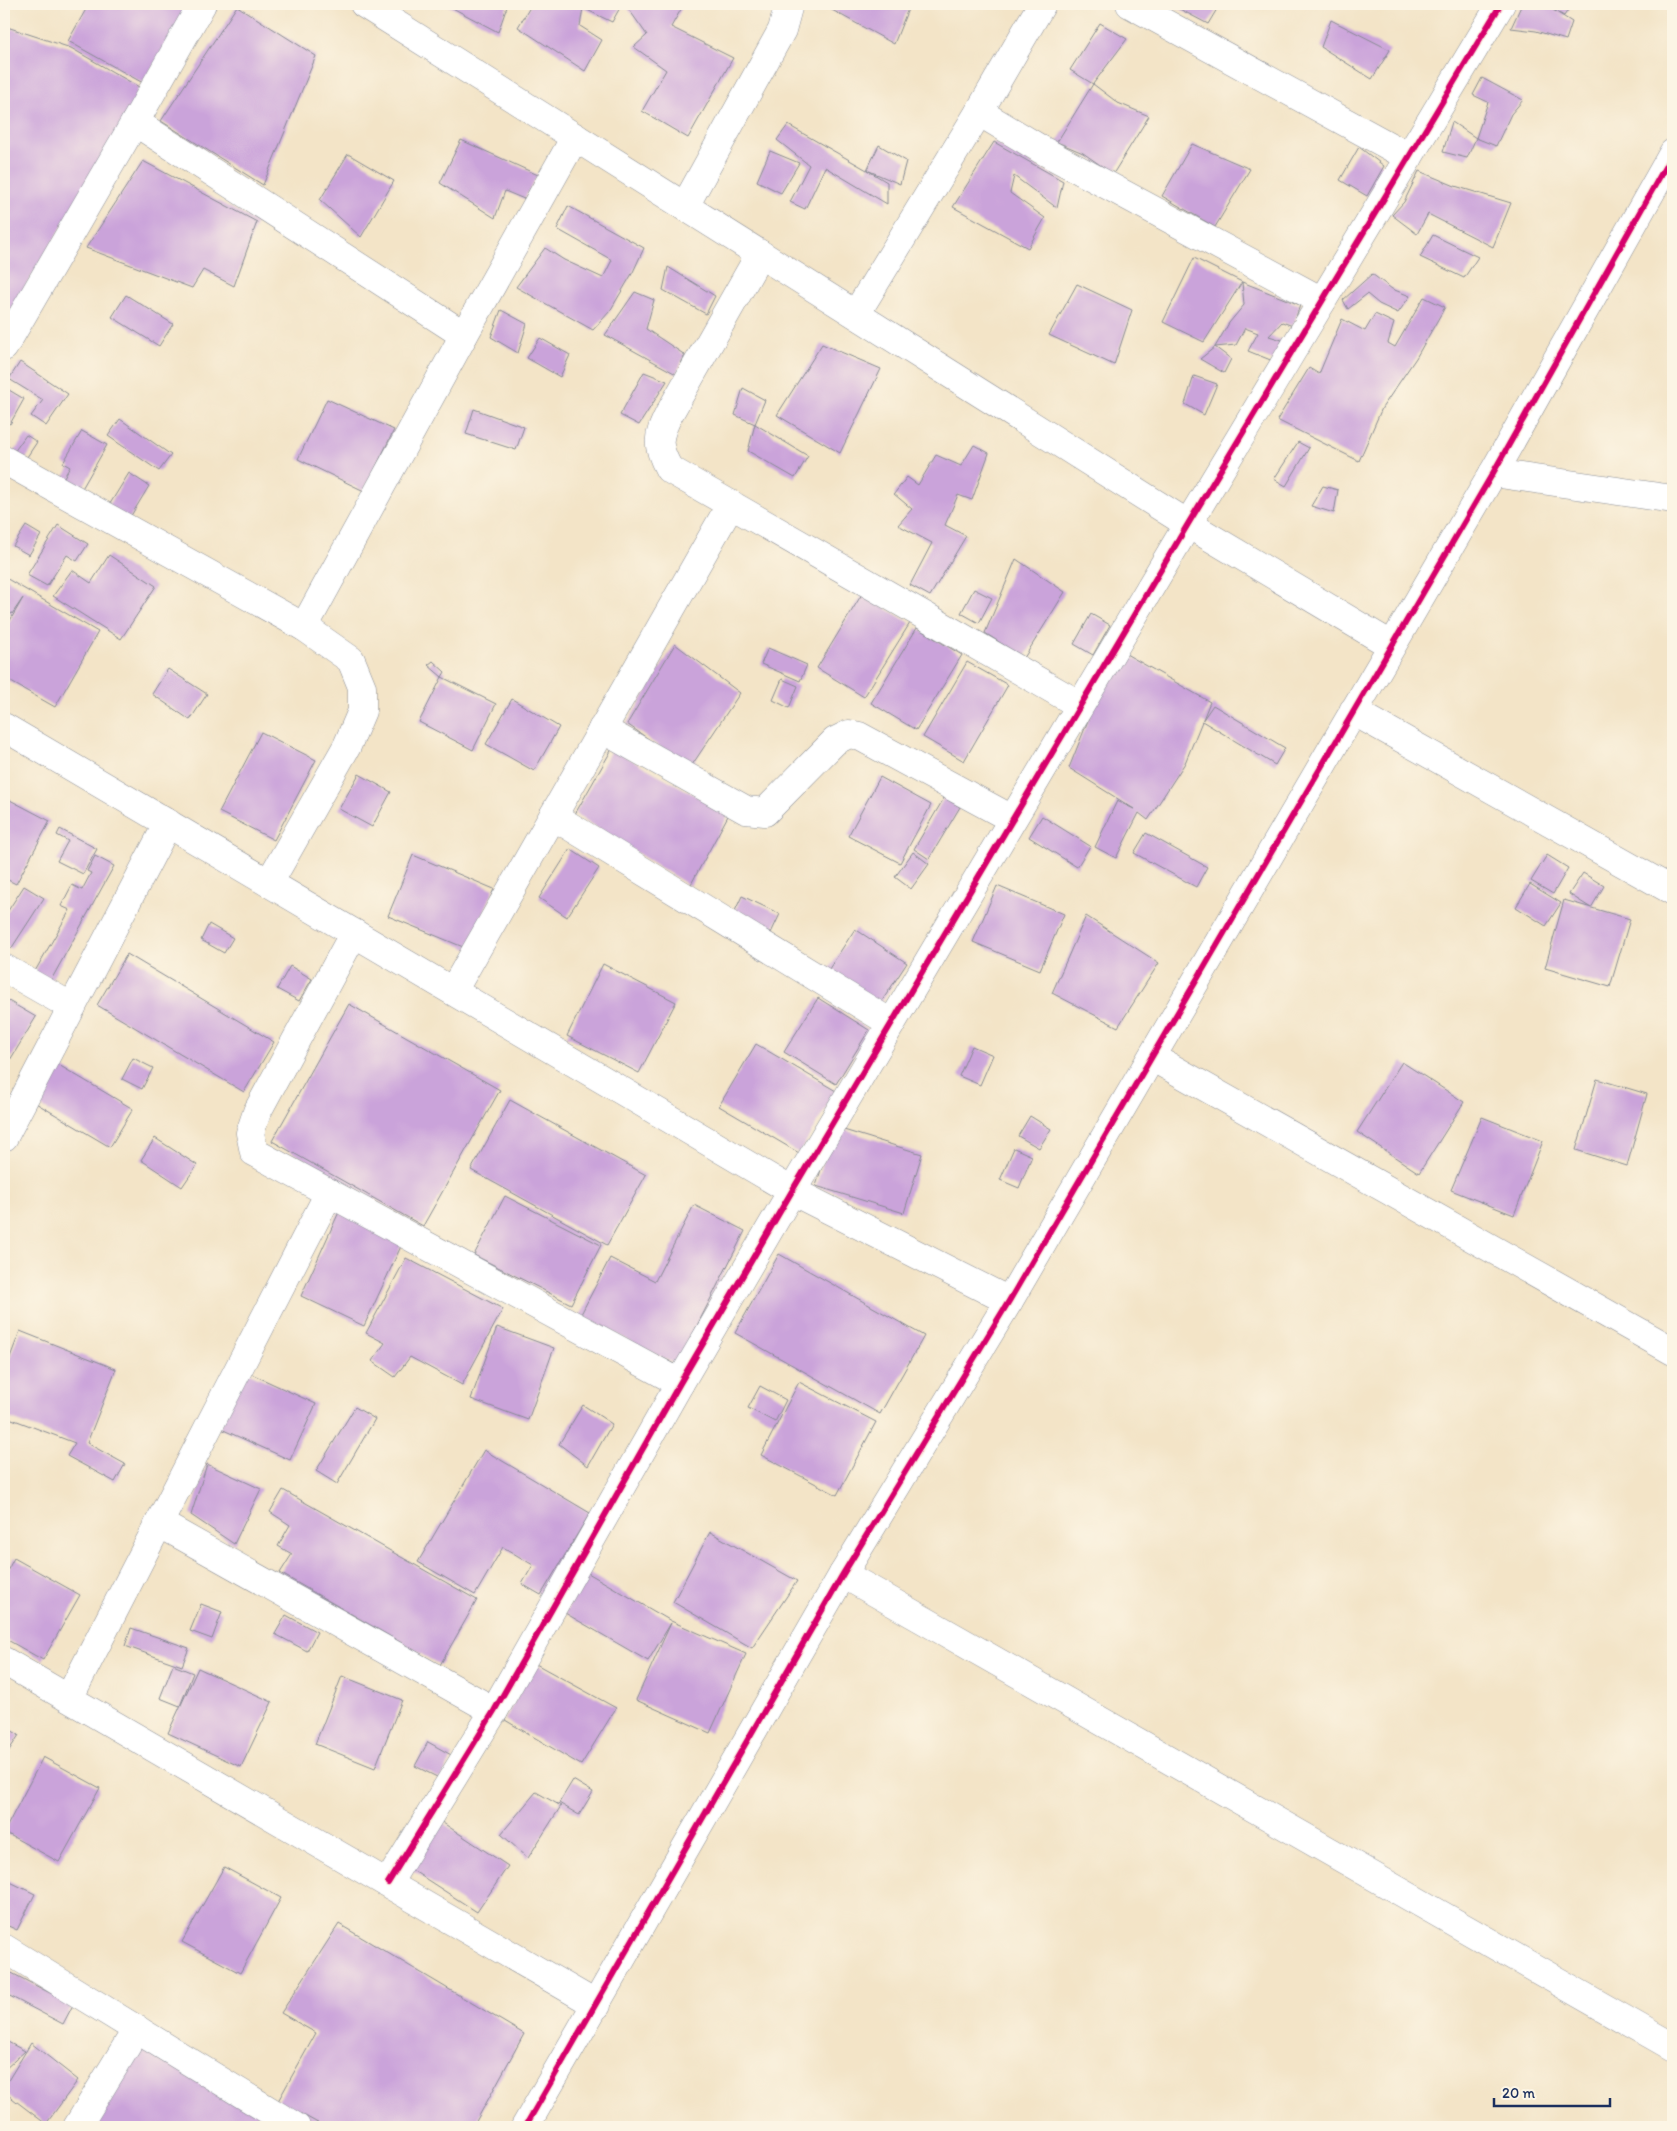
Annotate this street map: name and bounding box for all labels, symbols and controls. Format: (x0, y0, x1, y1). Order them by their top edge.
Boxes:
scale bar (1494, 2076, 1611, 2108)
text: 20 m (1502, 2084, 1536, 2102)

